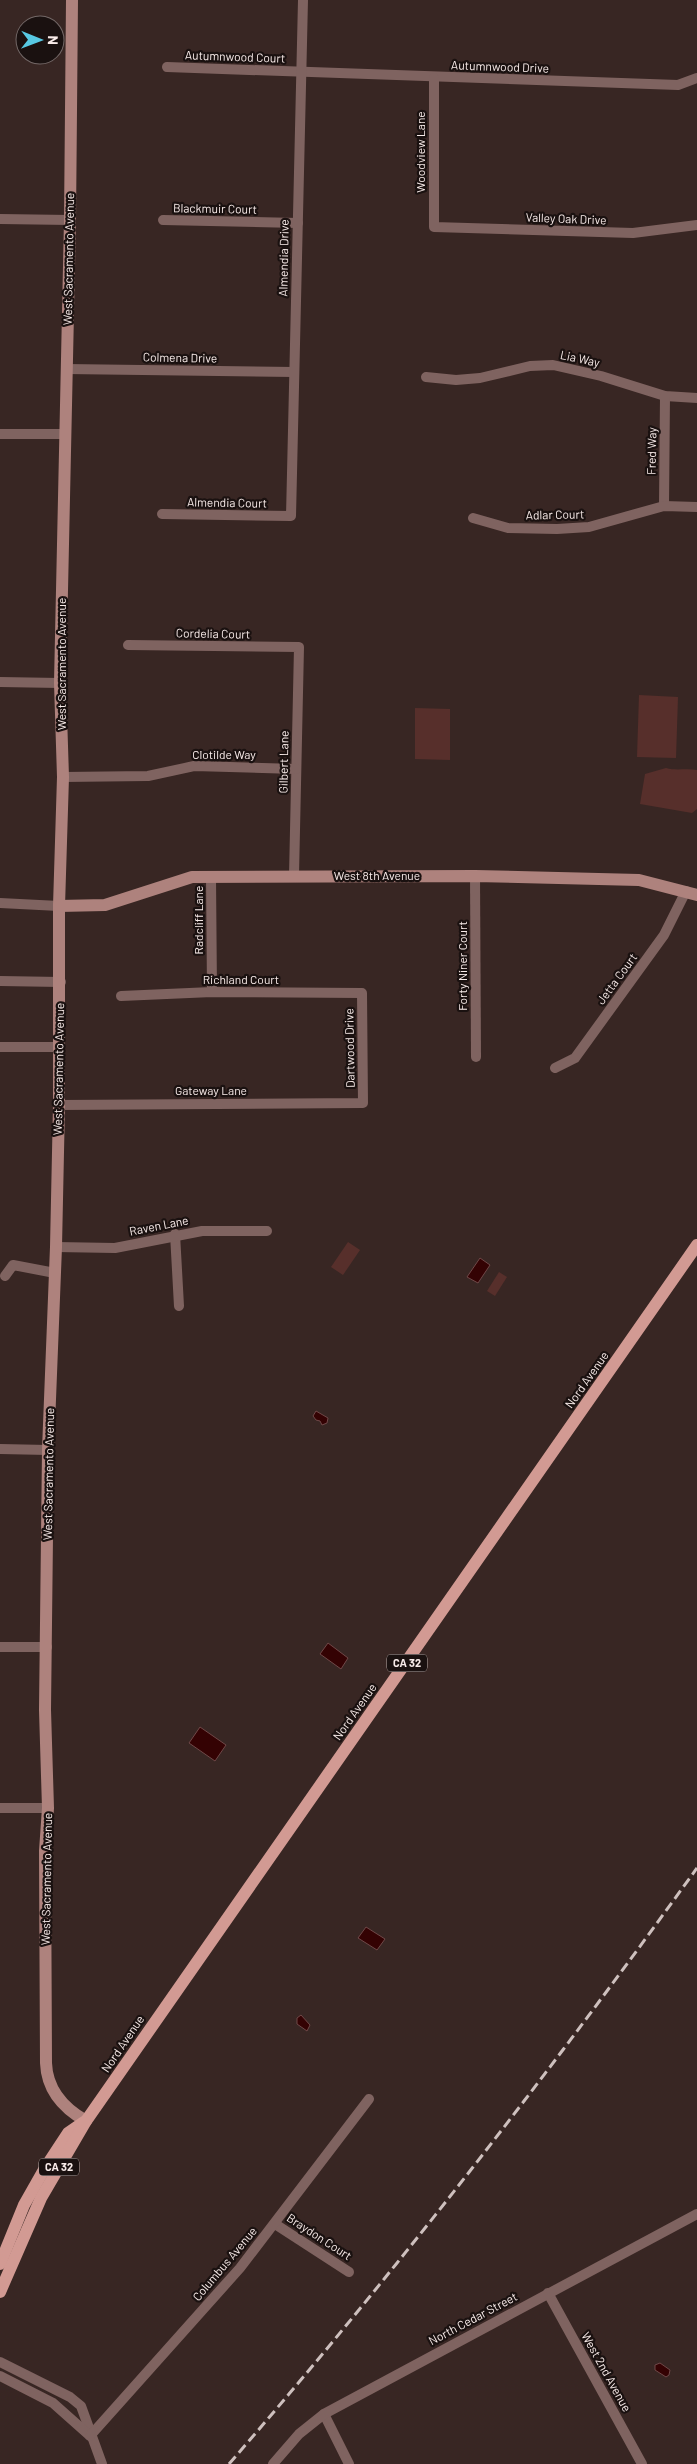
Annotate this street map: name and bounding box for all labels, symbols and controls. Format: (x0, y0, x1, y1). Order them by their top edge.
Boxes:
north arrow (15, 15, 65, 65)
text: N (45, 35, 62, 45)
street label: Autumnwood Court (185, 47, 285, 65)
street label: Autumnwood Drive (451, 57, 549, 75)
street label: Woodview Lane (413, 111, 427, 193)
street label: West Sacramento Avenue (60, 193, 76, 325)
street label: Blackmuir Court (173, 200, 257, 216)
street label: Valley Oak Drive (525, 210, 607, 226)
street label: Almendia Drive (275, 219, 291, 297)
street label: Lia Way (559, 347, 602, 369)
street label: Colmena Drive (143, 349, 217, 365)
street label: Fred Way (644, 426, 658, 475)
street label: Almendia Court (187, 494, 267, 510)
street label: Adlar Court (526, 506, 584, 522)
street label: West Sacramento Avenue (54, 598, 68, 730)
street label: Cordelia Court (176, 625, 250, 641)
street label: Gilbert Lane (275, 730, 291, 794)
street label: Clotilde Way (192, 747, 256, 761)
street label: West 8th Avenue (334, 868, 420, 882)
street label: Radcliff Lane (191, 886, 205, 954)
street label: Forty Niner Court (455, 921, 469, 1011)
street label: Jetta Court (593, 950, 639, 1007)
street label: Richland Court (203, 972, 279, 986)
street label: West Sacramento Avenue (50, 1003, 66, 1135)
street label: Dartwood Drive (341, 1008, 357, 1088)
street label: Gateway Lane (175, 1083, 247, 1097)
street label: Raven Lane (128, 1212, 190, 1238)
street label: Nord Avenue (562, 1348, 611, 1410)
street label: West Sacramento Avenue (40, 1408, 56, 1540)
road number: CA 32 (387, 1655, 427, 1672)
street label: Nord Avenue (330, 1680, 379, 1742)
street label: West Sacramento Avenue (38, 1813, 54, 1945)
street label: Nord Avenue (98, 2012, 146, 2075)
road number: CA 32 (39, 2158, 79, 2176)
street label: Braydon Court (285, 2210, 355, 2262)
street label: Columbus Avenue (189, 2224, 259, 2303)
street label: North Cedar Street (426, 2289, 519, 2347)
street label: West 2nd Avenue (579, 2329, 634, 2414)

